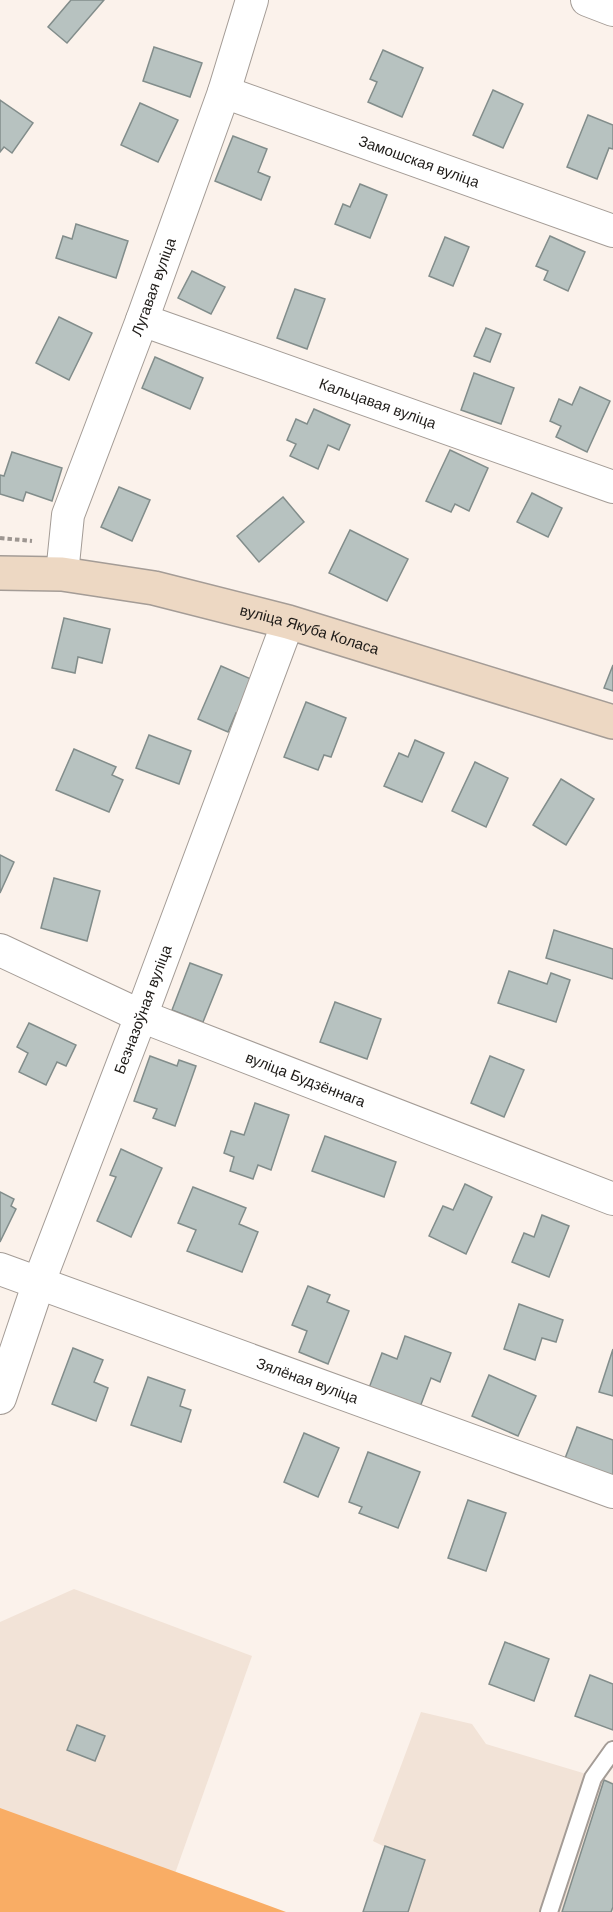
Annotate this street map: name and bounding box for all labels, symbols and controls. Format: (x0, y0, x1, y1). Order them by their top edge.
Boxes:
street label: Замошская вуліца (356, 132, 482, 191)
street label: Лугавая вуліца (128, 235, 179, 338)
street label: Кальцавая вуліца (317, 375, 439, 432)
street label: вуліца Якуба Коласа (238, 601, 382, 658)
street label: Безназоўная вуліца (111, 942, 175, 1076)
street label: вуліца Будзённага (243, 1048, 368, 1110)
street label: Зялёная вуліца (254, 1354, 361, 1407)

